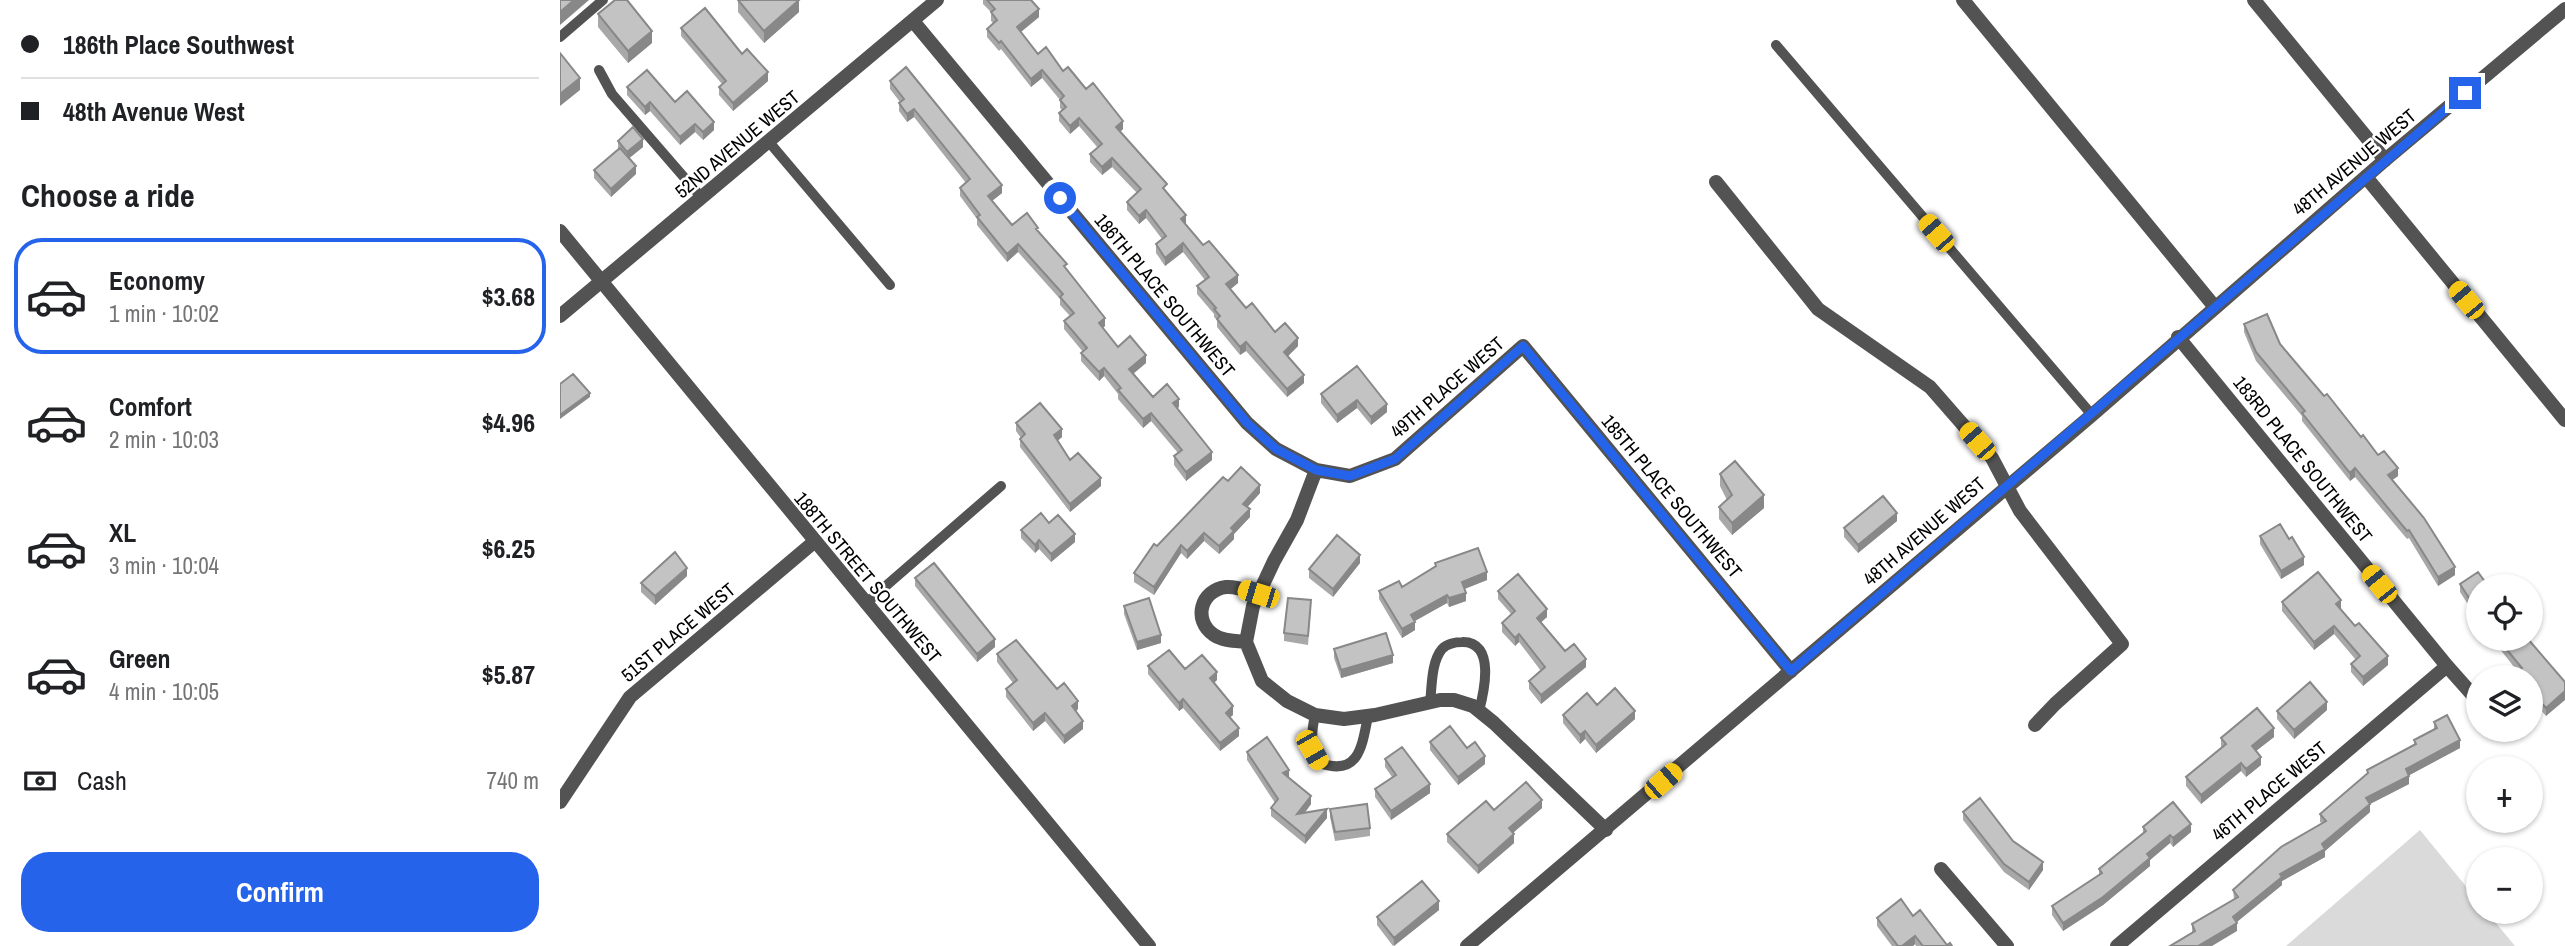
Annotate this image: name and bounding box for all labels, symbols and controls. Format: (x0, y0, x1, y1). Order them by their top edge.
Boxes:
text: 186th Place Southwest (63, 27, 294, 62)
route end (2449, 77, 2481, 109)
street label: 52ND AVENUE WEST (669, 84, 805, 204)
text: 48th Avenue West (63, 94, 245, 129)
street label: 48TH AVENUE WEST (2287, 102, 2422, 221)
text: Choose a ride (21, 174, 195, 217)
route start (1044, 182, 1076, 214)
street label: 186TH PLACE SOUTHWEST (1089, 208, 1241, 383)
car (1915, 210, 1958, 256)
text: Economy (109, 263, 205, 298)
icon: car (25, 265, 88, 328)
car (2445, 277, 2488, 323)
text: $3.68 (482, 279, 535, 314)
text: 1 min · 10:02 (109, 298, 219, 329)
street label: 49TH PLACE WEST (1385, 330, 1510, 444)
street label: 183RD PLACE SOUTHWEST (2228, 370, 2379, 548)
text: Comfort (109, 389, 192, 424)
icon: car (25, 391, 88, 454)
text: $4.96 (482, 405, 535, 440)
street label: 185TH PLACE SOUTHWEST (1596, 409, 1748, 584)
car (1956, 418, 1999, 464)
text: 2 min · 10:03 (109, 424, 219, 455)
street label: 48TH AVENUE WEST (1857, 470, 1991, 591)
street label: 188TH STREET SOUTHWEST (789, 486, 948, 669)
text: XL (109, 515, 136, 550)
icon: car (25, 517, 88, 580)
text: $6.25 (482, 531, 535, 566)
text: 3 min · 10:04 (109, 550, 219, 581)
car (2358, 561, 2401, 607)
map controls (2466, 574, 2543, 924)
button: locate (2466, 574, 2543, 651)
street label: 51ST PLACE WEST (615, 576, 741, 688)
car (1235, 578, 1282, 610)
text: Green (109, 641, 171, 676)
icon: car (25, 643, 88, 706)
text: $5.87 (482, 657, 535, 692)
button: layers (2466, 665, 2543, 742)
text: 4 min · 10:05 (109, 676, 219, 707)
car (1293, 727, 1332, 773)
street label: 46TH PLACE WEST (2206, 735, 2332, 847)
button: + (2466, 756, 2543, 833)
car (1641, 759, 1686, 803)
icon: cash (21, 762, 59, 800)
text: Cash (77, 763, 127, 798)
text: 740 m (487, 765, 539, 796)
button: − (2466, 847, 2543, 924)
button: Confirm (21, 852, 539, 932)

